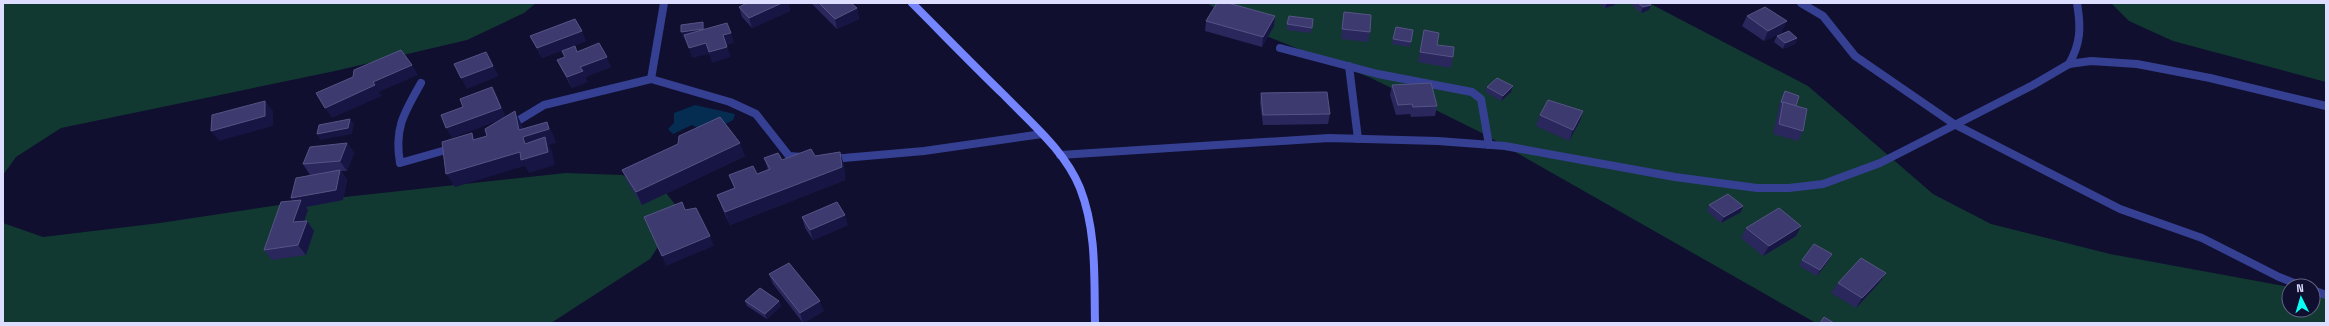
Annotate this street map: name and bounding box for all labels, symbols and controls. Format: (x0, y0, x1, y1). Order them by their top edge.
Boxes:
north arrow (2281, 278, 2321, 318)
text: N (2296, 281, 2304, 295)

